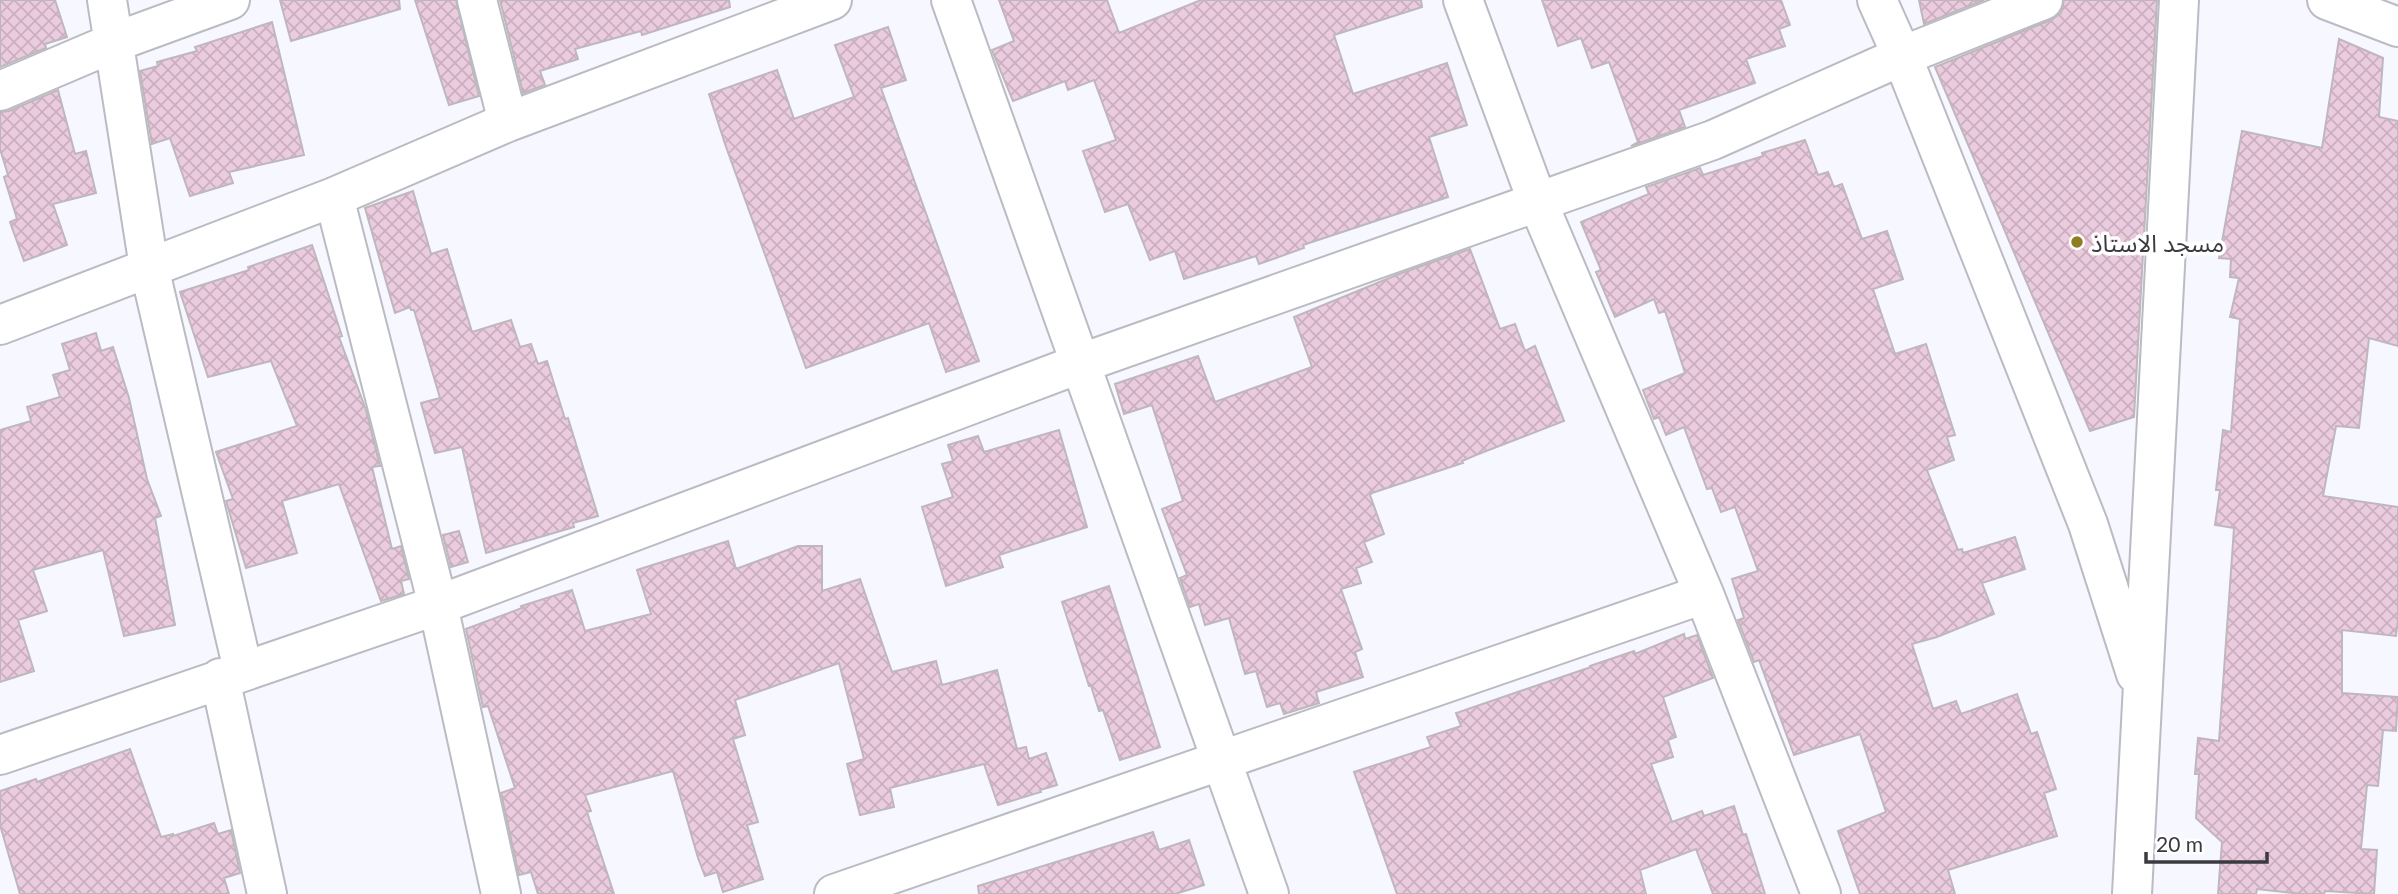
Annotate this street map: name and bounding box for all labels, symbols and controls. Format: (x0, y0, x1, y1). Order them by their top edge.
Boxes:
place label: مسجد الاستاذ (2091, 228, 2224, 257)
marker: مسجد الاستاذ (2069, 234, 2085, 250)
scale bar (2146, 820, 2267, 864)
text: 20 m (2156, 831, 2203, 856)

